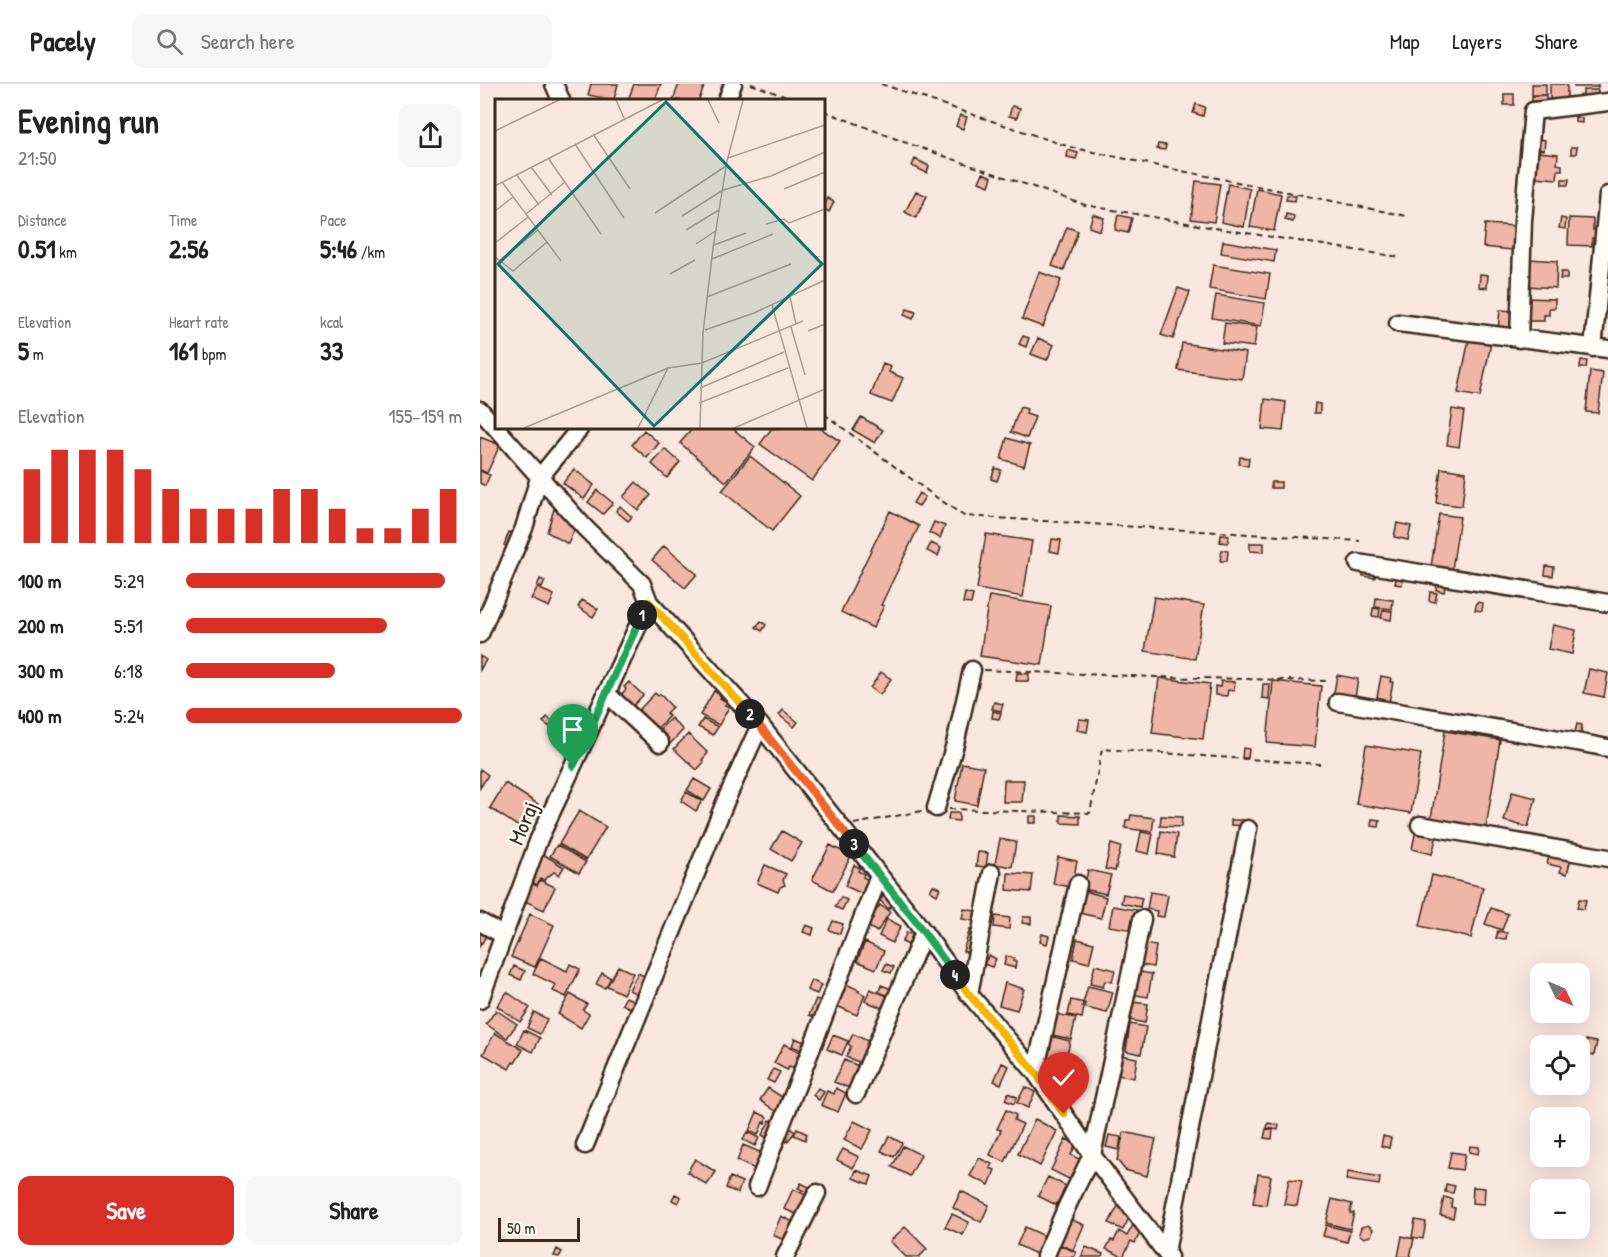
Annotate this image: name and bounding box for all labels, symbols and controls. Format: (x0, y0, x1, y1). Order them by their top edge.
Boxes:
search box (132, 14, 552, 68)
text: Pacely (30, 22, 96, 60)
icon: search (153, 25, 186, 58)
text: Search here (201, 26, 295, 56)
text: Map (1390, 27, 1419, 56)
text: Layers (1452, 27, 1502, 56)
text: Share (1535, 27, 1578, 56)
text: Evening run (18, 99, 159, 143)
inset map (495, 99, 825, 429)
button: share (399, 104, 462, 167)
text: 21:50 (18, 144, 57, 171)
text: Distance (18, 209, 67, 231)
text: Time (169, 209, 197, 231)
text: Pace (320, 209, 347, 231)
text: 0.51 (18, 231, 56, 266)
text: 2:56 (169, 231, 209, 266)
text: 5:46 (320, 231, 357, 266)
text: km (56, 241, 77, 263)
text: /km (357, 241, 385, 263)
text: Elevation (18, 311, 71, 333)
text: Heart rate (169, 311, 229, 333)
text: kcal (320, 311, 343, 333)
text: 5 (18, 333, 29, 368)
text: 161 (169, 333, 198, 368)
text: 33 (320, 333, 343, 368)
text: m (29, 343, 44, 365)
text: bpm (198, 343, 226, 365)
text: Elevation (18, 402, 84, 429)
text: 155–159 m (388, 402, 462, 429)
text: 100 m (18, 567, 61, 594)
text: 5:29 (114, 567, 144, 594)
pin: 1 (627, 600, 657, 630)
text: 1 (639, 604, 645, 626)
text: 200 m (18, 612, 63, 639)
text: 5:51 (114, 612, 143, 639)
text: 300 m (18, 657, 63, 684)
text: 6:18 (114, 657, 143, 684)
pin: 2 (735, 699, 765, 729)
text: 400 m (18, 702, 62, 729)
text: 5:24 (114, 702, 144, 729)
text: 2 (746, 703, 754, 725)
pin (547, 704, 598, 766)
icon: arrive (556, 713, 589, 746)
street label: Moraj (501, 797, 545, 849)
pin: 3 (839, 829, 869, 859)
text: 3 (850, 833, 858, 855)
pin: 4 (940, 960, 970, 990)
north arrow (1530, 963, 1590, 1023)
map controls (1530, 963, 1590, 1239)
text: 4 (952, 964, 958, 986)
button: locate (1530, 1035, 1590, 1095)
pin (1038, 1052, 1089, 1114)
icon: check (1047, 1061, 1080, 1094)
button: + (1530, 1107, 1590, 1167)
button: Save (18, 1176, 234, 1245)
button: Share (246, 1176, 462, 1245)
button: − (1530, 1179, 1590, 1239)
scale bar (498, 1215, 580, 1242)
text: 50 m (507, 1217, 536, 1239)

